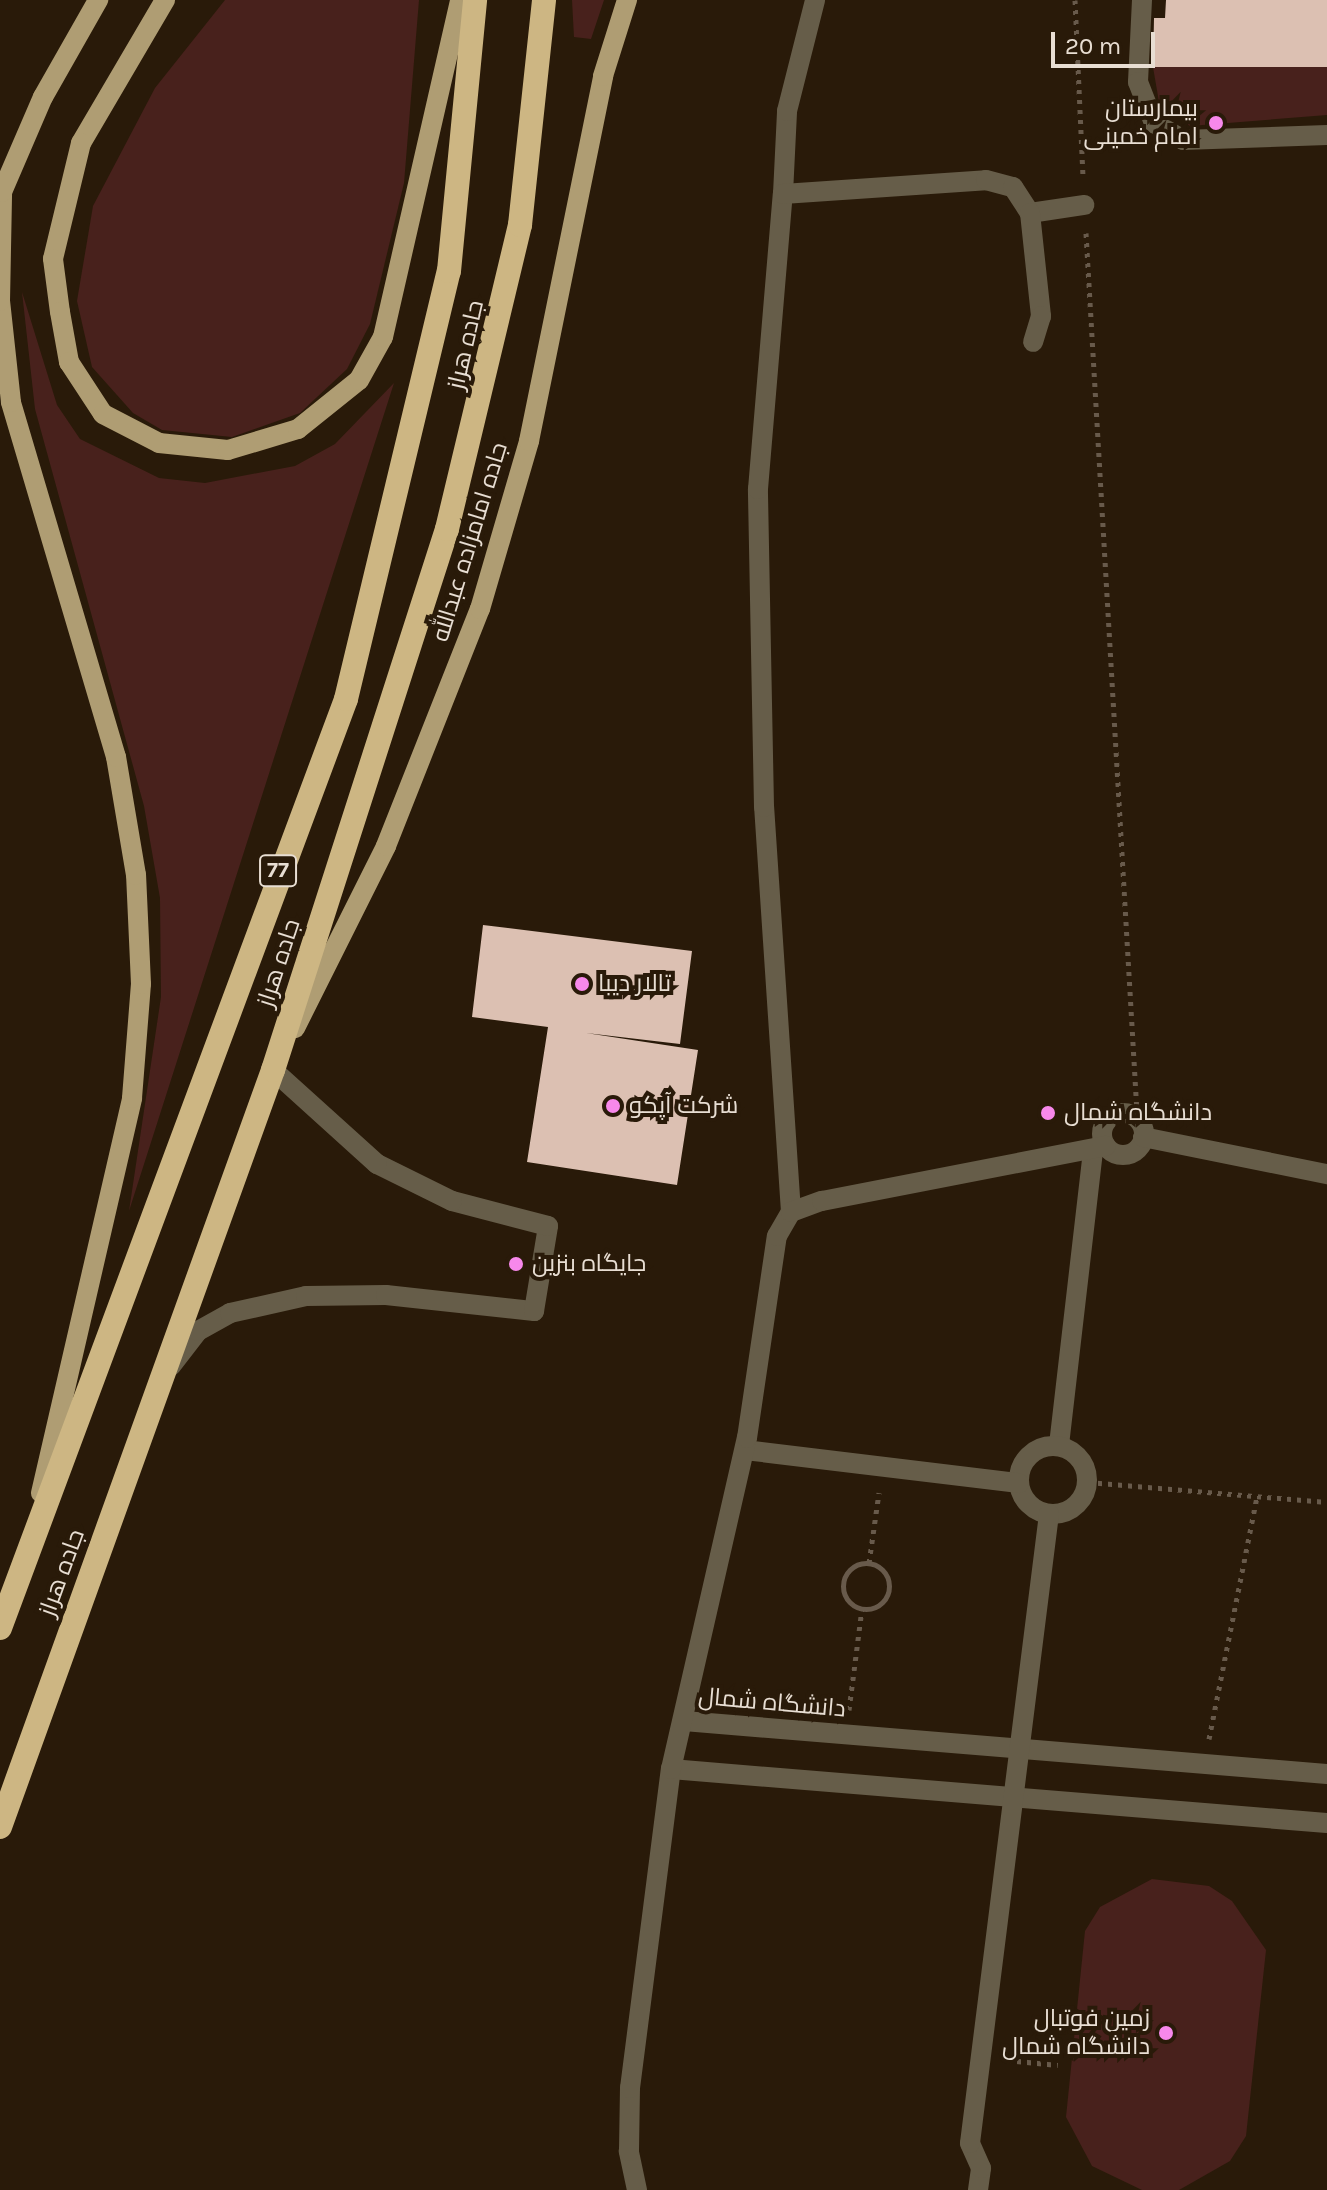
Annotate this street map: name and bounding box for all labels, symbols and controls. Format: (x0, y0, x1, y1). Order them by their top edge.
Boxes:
scale bar (1055, 16, 1159, 66)
text: 20 m (1065, 32, 1121, 60)
place label: بیمارستان امام خمینی (1083, 95, 1198, 151)
marker: بیمارستان امام خمینی (1205, 112, 1227, 134)
street label: جاده هراز (442, 298, 490, 392)
street label: جاده امامزاده عبدالله (426, 439, 514, 645)
road number: 77 (258, 853, 298, 889)
street label: جاده هراز (251, 915, 307, 1011)
place label: تالار دیبا (598, 970, 671, 998)
marker: تالار دیبا (573, 975, 591, 993)
place label: شرکت آپکو (629, 1092, 738, 1120)
marker: شرکت آپکو (604, 1097, 622, 1115)
place label: دانشگاه شمال (1064, 1099, 1212, 1127)
marker: دانشگاه شمال (1039, 1104, 1057, 1122)
place label: جایگاه بنزین (532, 1250, 646, 1278)
marker: جایگاه بنزین (507, 1255, 525, 1273)
street label: جاده هراز (33, 1525, 91, 1621)
street label: دانشگاه شمال (697, 1682, 847, 1724)
place label: زمین فوتبال دانشگاه شمال (1002, 2005, 1150, 2061)
marker: زمین فوتبال دانشگاه شمال (1157, 2024, 1175, 2042)

